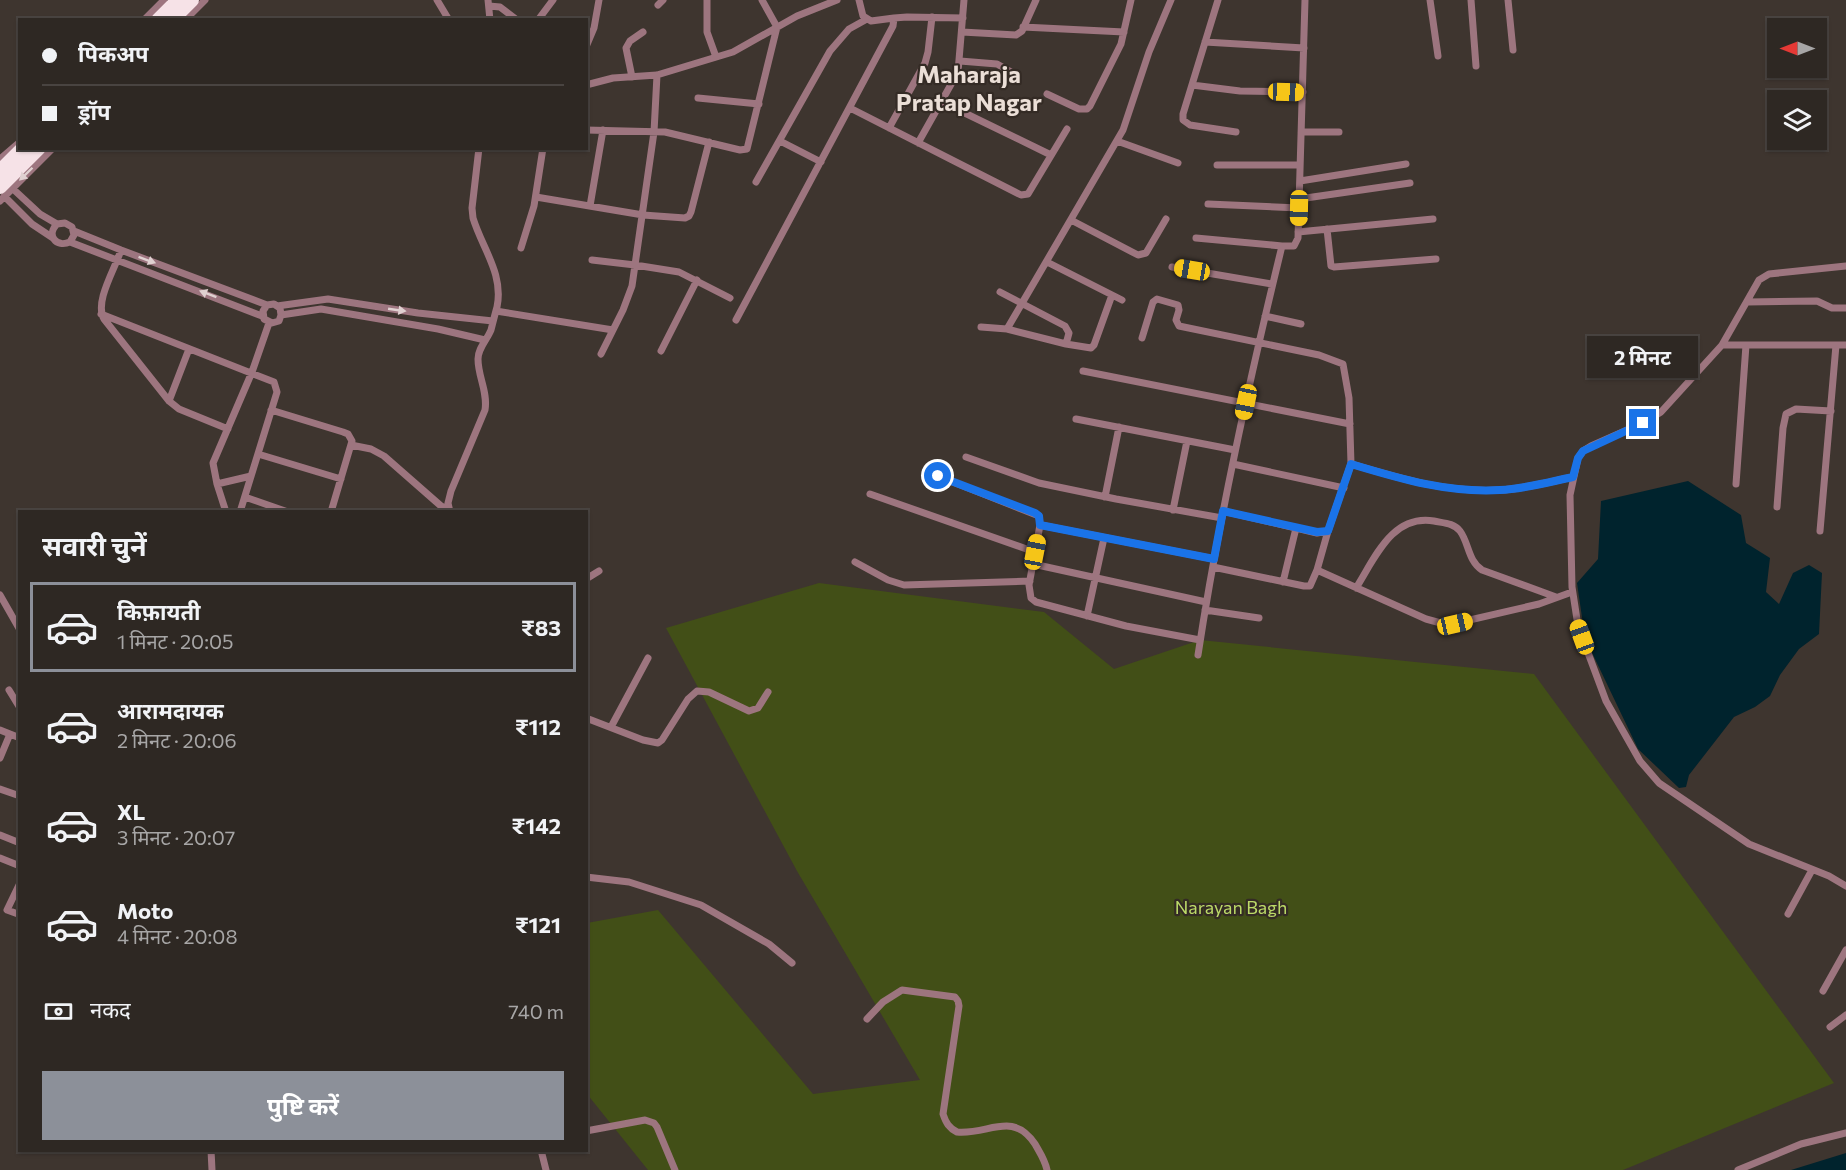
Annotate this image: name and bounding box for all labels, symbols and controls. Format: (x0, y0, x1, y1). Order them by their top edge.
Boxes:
north arrow (1767, 18, 1827, 78)
map controls (1767, 18, 1827, 150)
text: पिकअप (78, 40, 149, 67)
district label: Maharaja Pratap Nagar (896, 59, 1042, 116)
car (1268, 82, 1304, 102)
button: layers (1767, 90, 1827, 150)
text: ड्रॉप (78, 98, 111, 125)
one-way arrow (20, 167, 34, 181)
car (1290, 190, 1308, 226)
one-way arrow (138, 256, 156, 266)
car (1173, 258, 1211, 282)
one-way arrow (199, 289, 217, 298)
one-way arrow (388, 306, 407, 315)
callout: 2 मिनट (1588, 336, 1698, 378)
text: 2 मिनट (1614, 345, 1671, 369)
car (1233, 383, 1259, 421)
route end (1629, 409, 1656, 436)
route start (924, 462, 951, 489)
text: सवारी चुनें (42, 529, 147, 562)
car (1023, 533, 1047, 571)
text: किफ़ायती (117, 598, 201, 625)
icon: car (45, 600, 99, 654)
car (1435, 611, 1475, 637)
text: ₹83 (521, 614, 561, 641)
car (1567, 617, 1597, 657)
text: 1 मिनट · 20:05 (117, 629, 233, 653)
text: आरामदायक (117, 697, 224, 724)
icon: car (45, 699, 99, 753)
text: ₹112 (515, 713, 561, 740)
text: 2 मिनट · 20:06 (117, 728, 237, 752)
icon: car (45, 798, 99, 852)
text: XL (117, 798, 145, 825)
text: ₹142 (512, 812, 561, 839)
text: 3 मिनट · 20:07 (117, 825, 235, 849)
park label: Narayan Bagh (1175, 896, 1287, 918)
icon: car (45, 897, 99, 951)
text: Moto (117, 897, 173, 924)
text: ₹121 (515, 911, 561, 938)
text: 4 मिनट · 20:08 (117, 924, 238, 948)
icon: cash (42, 995, 75, 1028)
text: नकद (90, 996, 131, 1023)
text: 740 m (508, 999, 564, 1023)
button: पुष्टि करें (42, 1071, 564, 1140)

